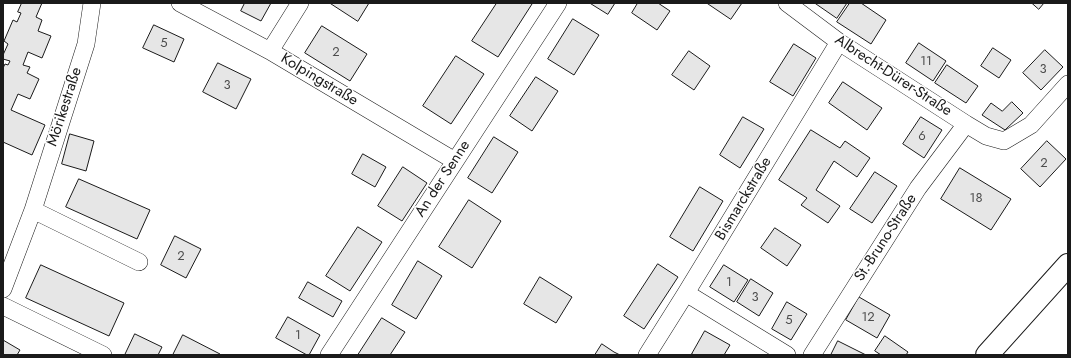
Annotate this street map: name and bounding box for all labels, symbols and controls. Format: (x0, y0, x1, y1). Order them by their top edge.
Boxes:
street label: Albrecht-Dürer-Straße (831, 31, 955, 121)
house number: 5 (160, 36, 168, 52)
house number: 2 (332, 45, 340, 61)
street label: Kolpingstraße (277, 50, 361, 110)
house number: 11 (920, 54, 932, 70)
house number: 3 (1039, 62, 1047, 78)
street label: Mörikestraße (44, 65, 86, 149)
house number: 3 (223, 78, 231, 94)
house number: 6 (918, 129, 926, 145)
street label: An der Senne (412, 137, 474, 221)
street label: Bismarckstraße (712, 154, 776, 244)
house number: 2 (1040, 156, 1048, 172)
street label: St.-Bruno-Straße (851, 191, 921, 285)
house number: 18 (970, 191, 982, 207)
house number: 2 (177, 249, 185, 265)
house number: 1 (726, 275, 732, 291)
house number: 3 (751, 290, 759, 306)
house number: 12 (861, 310, 875, 326)
house number: 5 (785, 313, 793, 329)
house number: 1 (295, 328, 301, 344)

